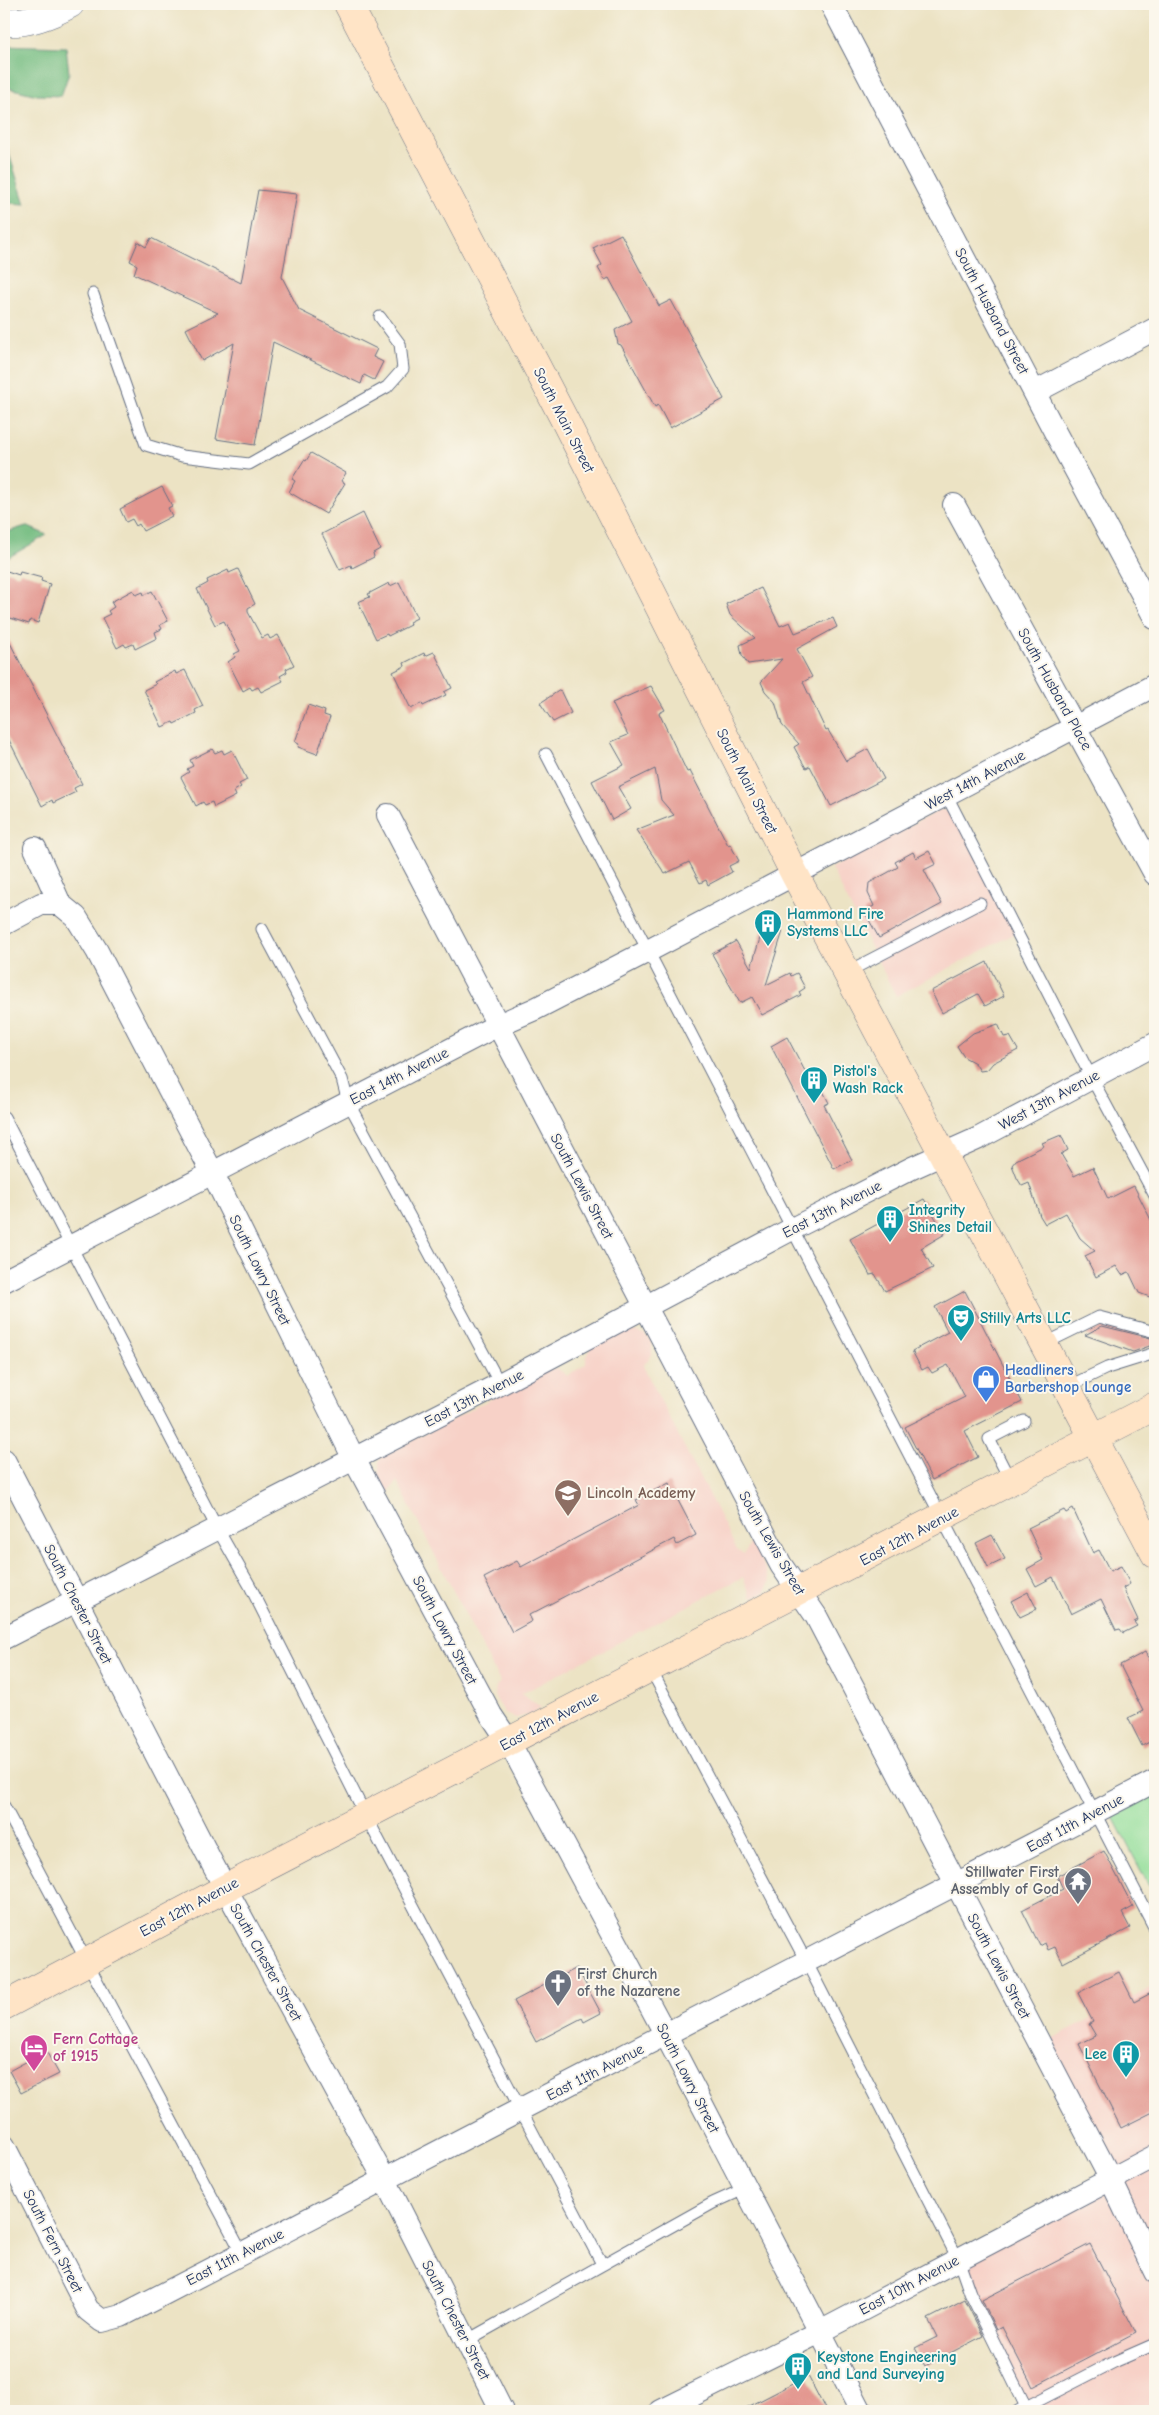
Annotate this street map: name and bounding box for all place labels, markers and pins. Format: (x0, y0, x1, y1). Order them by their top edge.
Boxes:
place label: Hammond Fire Systems LLC (787, 905, 884, 940)
building icon: Hammond Fire Systems LLC (753, 908, 783, 947)
place label: Pistol's Wash Rack (833, 1062, 904, 1097)
building icon: Pistol's Wash Rack (799, 1065, 829, 1104)
place label: Integrity Shines Detail (909, 1201, 992, 1236)
building icon: Integrity Shines Detail (875, 1204, 905, 1243)
theatre icon: Stilly Arts LLC (946, 1303, 976, 1342)
place label: Stilly Arts LLC (980, 1309, 1071, 1327)
place label: Headliners Barbershop Lounge (1005, 1361, 1131, 1396)
shop icon: Headliners Barbershop Lounge (971, 1364, 1001, 1403)
school or university icon: Lincoln Academy (553, 1478, 583, 1517)
place label: Lincoln Academy (587, 1484, 695, 1502)
place label: Stillwater First Assembly of God (951, 1863, 1060, 1898)
temple icon: Stillwater First Assembly of God (1063, 1866, 1093, 1905)
place label: First Church of the Nazarene (577, 1965, 680, 2000)
church icon: First Church of the Nazarene (543, 1968, 573, 2007)
place label: Fern Cottage of 1915 (53, 2030, 138, 2065)
hotel icon: Fern Cottage of 1915 (19, 2033, 49, 2072)
building icon: Lee (1111, 2039, 1141, 2078)
place label: Lee (1085, 2045, 1107, 2063)
place label: Keystone Engineering and Land Surveying (817, 2348, 957, 2383)
building icon: Keystone Engineering and Land Surveying (783, 2351, 813, 2390)

